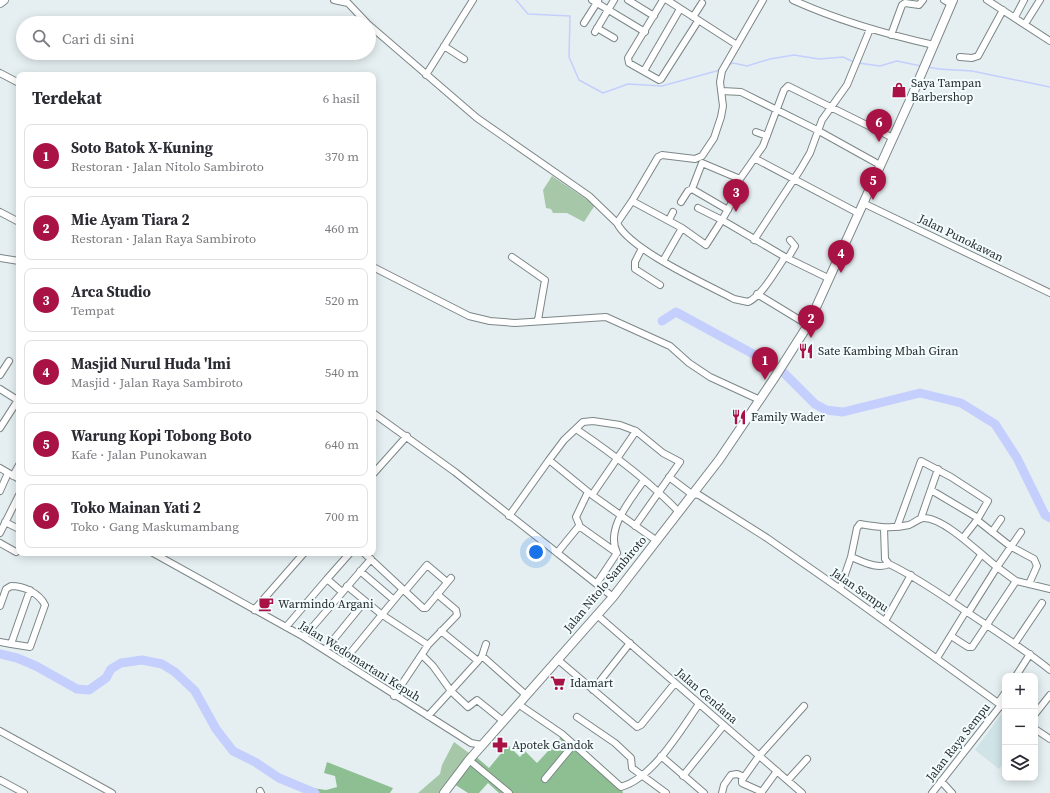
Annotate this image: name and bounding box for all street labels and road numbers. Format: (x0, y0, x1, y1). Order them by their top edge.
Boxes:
street label: Jalan Punokawan (915, 210, 1006, 265)
street label: Jalan Nitolo Sambiroto (559, 532, 650, 636)
street label: Jalan Sempu (827, 564, 892, 616)
street label: Jalan Wedomartani Kepuh (295, 617, 424, 705)
street label: Jalan Cendana (672, 664, 742, 728)
street label: Jalan Raya Sempu (922, 700, 994, 785)

